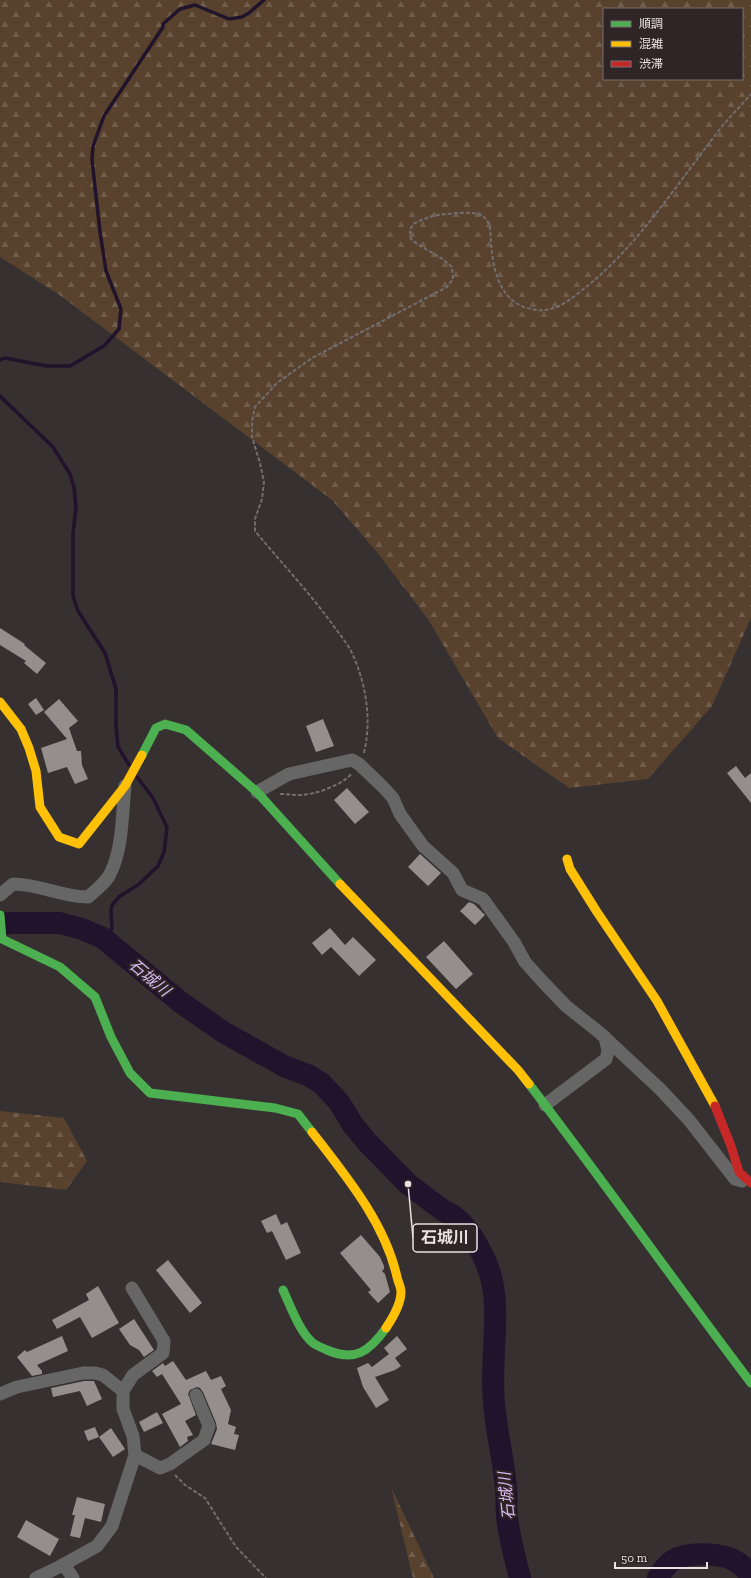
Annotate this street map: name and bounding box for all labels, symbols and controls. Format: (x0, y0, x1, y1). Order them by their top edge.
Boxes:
legend (603, 8, 743, 80)
text: 順調 (639, 17, 663, 31)
text: 混雑 (639, 37, 663, 51)
text: 渋滞 (639, 57, 663, 71)
water label: 石城川 (125, 955, 176, 1001)
callout: 石城川 (413, 1224, 477, 1252)
text: 石城川 (421, 1228, 469, 1247)
water label: 石城川 (494, 1469, 518, 1521)
scale bar (615, 1544, 707, 1570)
text: 50 m (621, 1551, 648, 1565)

